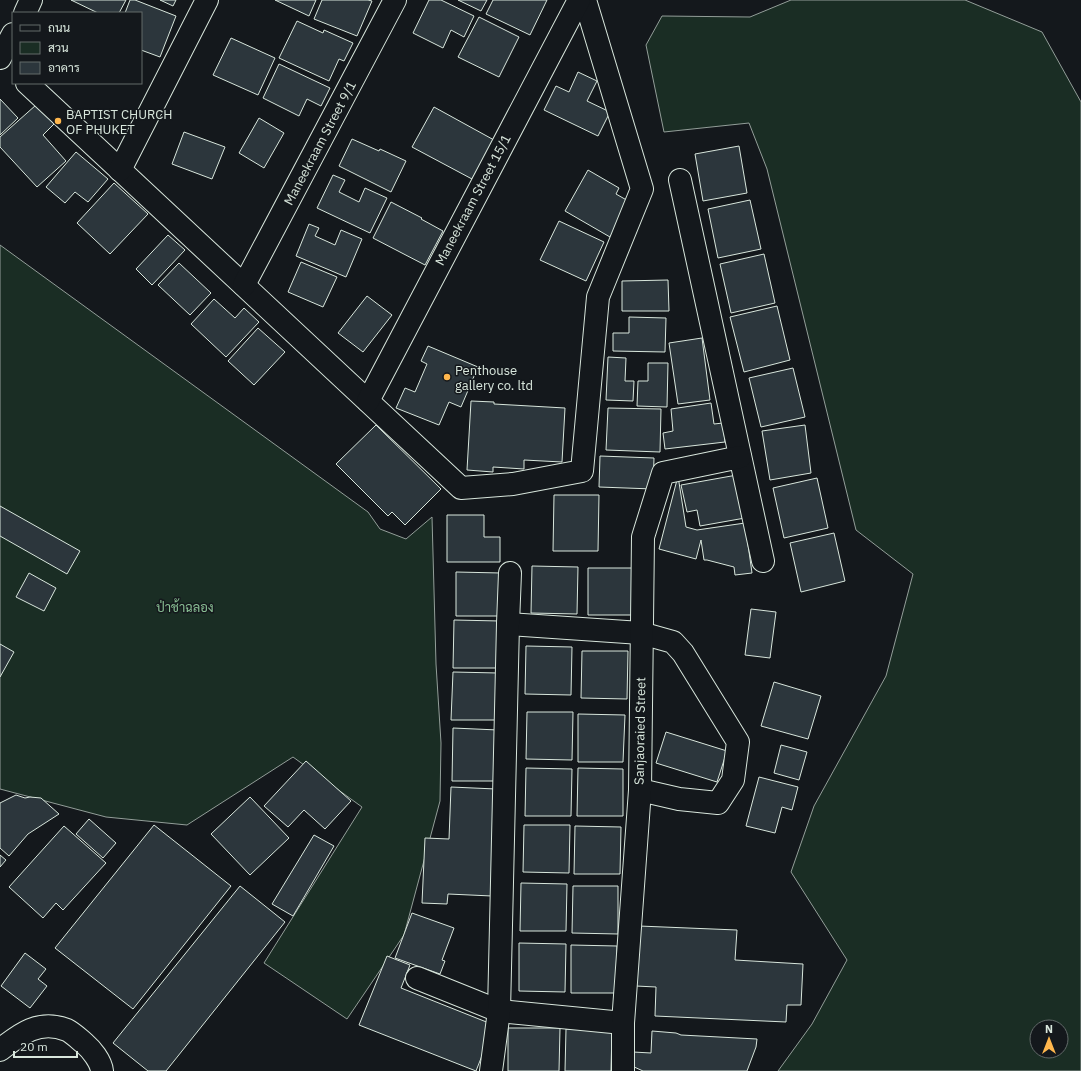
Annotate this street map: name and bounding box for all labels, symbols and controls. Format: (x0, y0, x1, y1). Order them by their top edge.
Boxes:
legend (12, 12, 142, 84)
text: ถนน (48, 20, 71, 35)
text: สวน (48, 40, 69, 55)
text: อาคาร (48, 60, 80, 75)
street label: Maneekraam Street 9/1 (280, 78, 360, 208)
place label: BAPTIST CHURCH OF PHUKET (66, 106, 173, 138)
marker: BAPTIST CHURCH OF PHUKET (53, 116, 63, 126)
street label: Maneekraam Street 15/1 (431, 131, 515, 269)
place label: Penthouse gallery co. ltd (455, 362, 533, 394)
marker: Penthouse gallery co. ltd (442, 372, 452, 382)
park label: ป่าช้าฉลอง (156, 598, 214, 616)
street label: Sanjaoraied Street (631, 677, 649, 785)
north arrow (1029, 1019, 1069, 1059)
text: N (1045, 1022, 1053, 1036)
scale bar (14, 1033, 77, 1059)
text: 20 m (20, 1039, 48, 1054)

